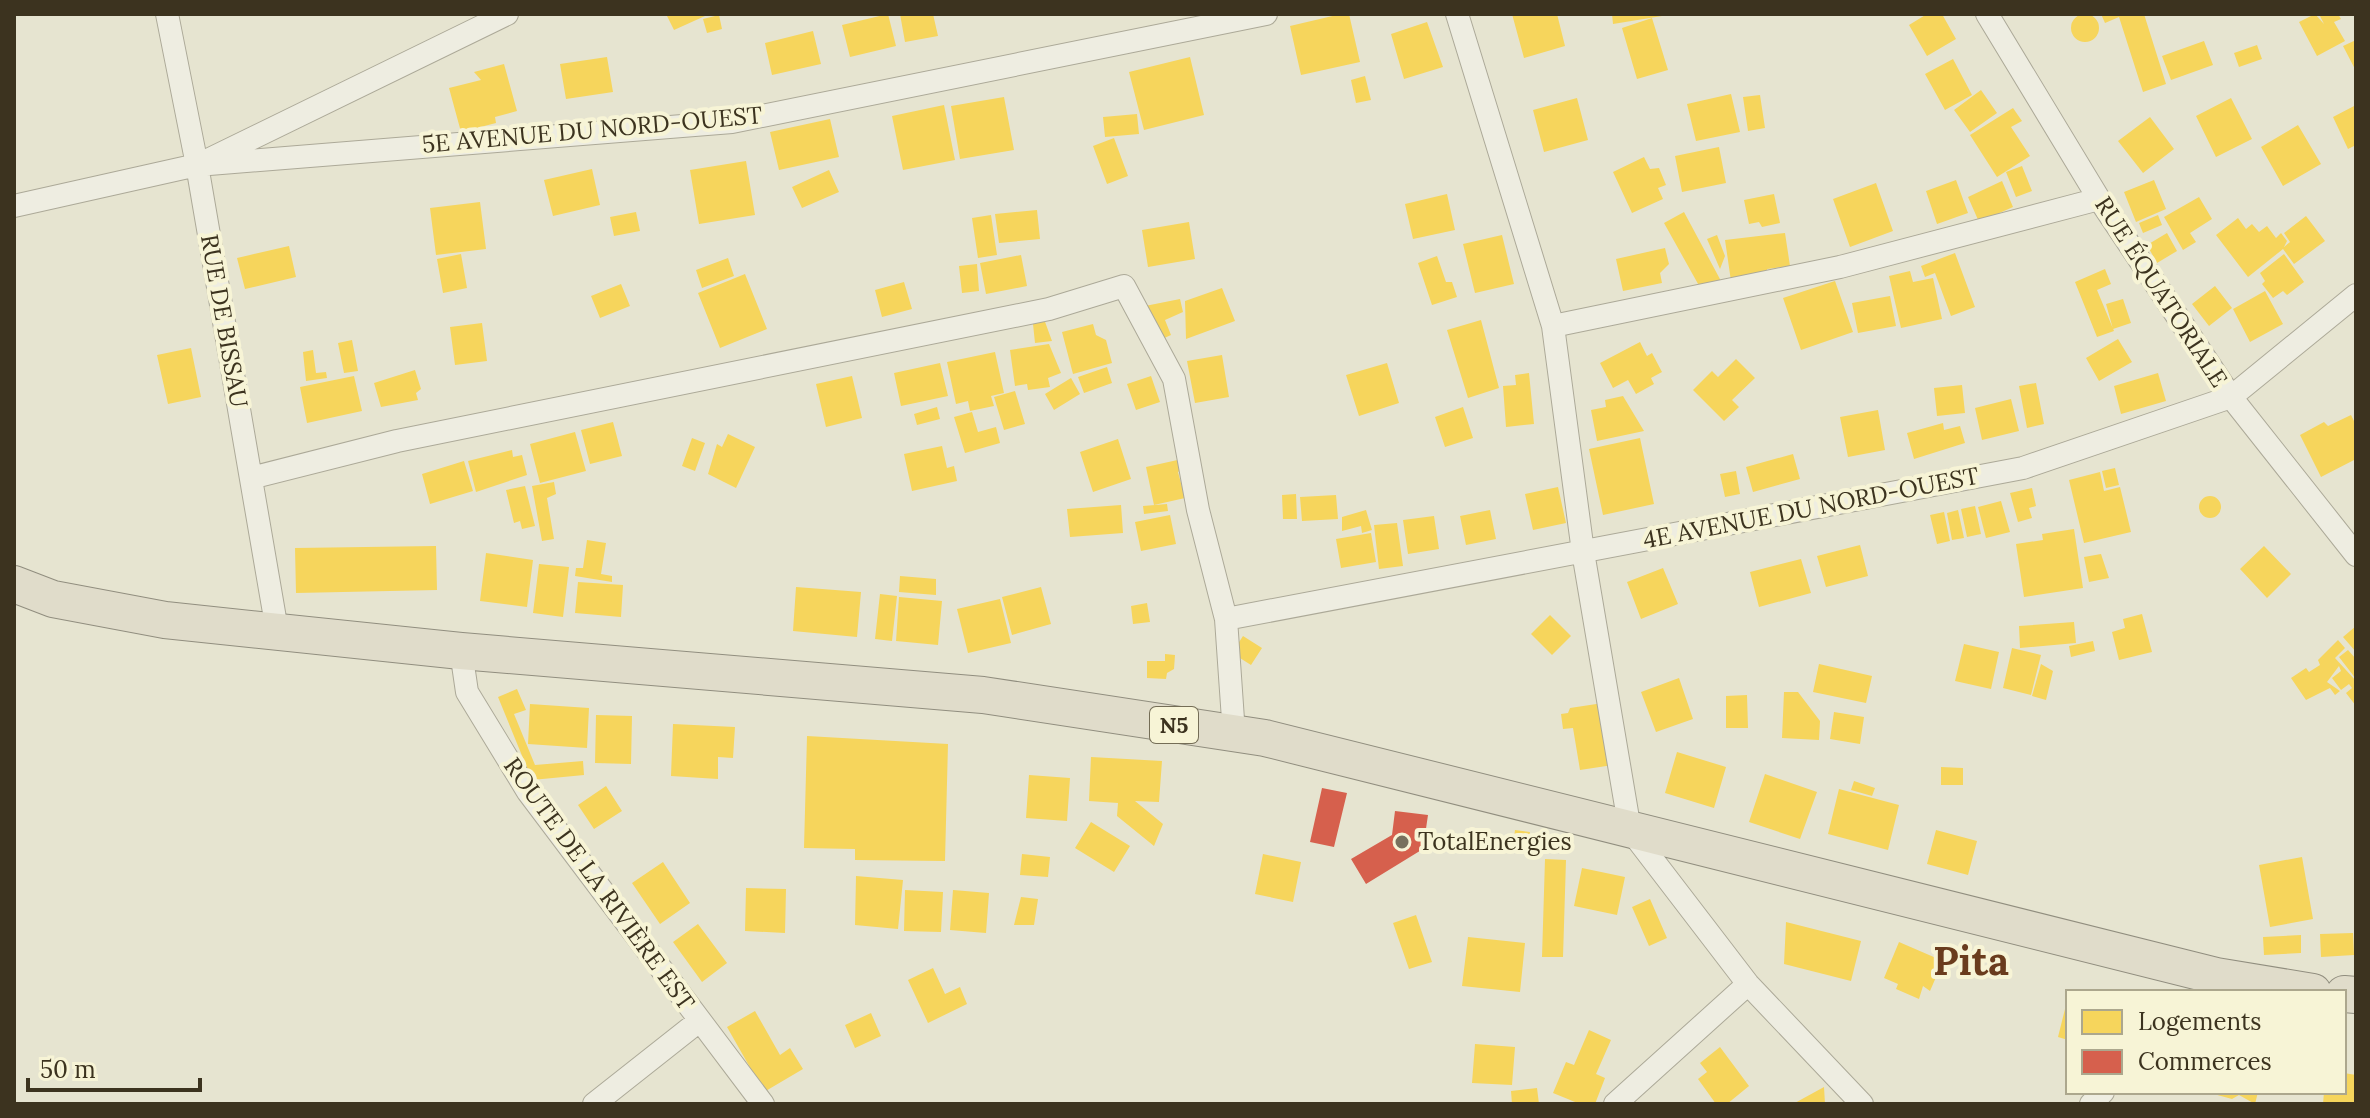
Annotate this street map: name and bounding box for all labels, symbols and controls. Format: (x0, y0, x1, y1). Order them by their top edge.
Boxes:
street label: 5E AVENUE DU NORD-OUEST (421, 99, 763, 160)
street label: RUE ÉQUATORIALE (2088, 191, 2235, 393)
street label: RUE DE BISSAU (194, 232, 255, 410)
street label: 4E AVENUE DU NORD-OUEST (1640, 460, 1981, 555)
road number: N5 (1150, 707, 1198, 743)
street label: ROUTE DE LA RIVIÈRE EST (497, 751, 702, 1016)
place label: TotalEnergies (1418, 826, 1572, 857)
marker: TotalEnergies (1393, 833, 1411, 851)
district label: Pita (1933, 935, 2009, 986)
legend (2066, 990, 2346, 1094)
text: Logements (2138, 1006, 2261, 1037)
scale bar (28, 1042, 200, 1092)
text: Commerces (2138, 1046, 2272, 1077)
text: 50 m (40, 1054, 96, 1085)

